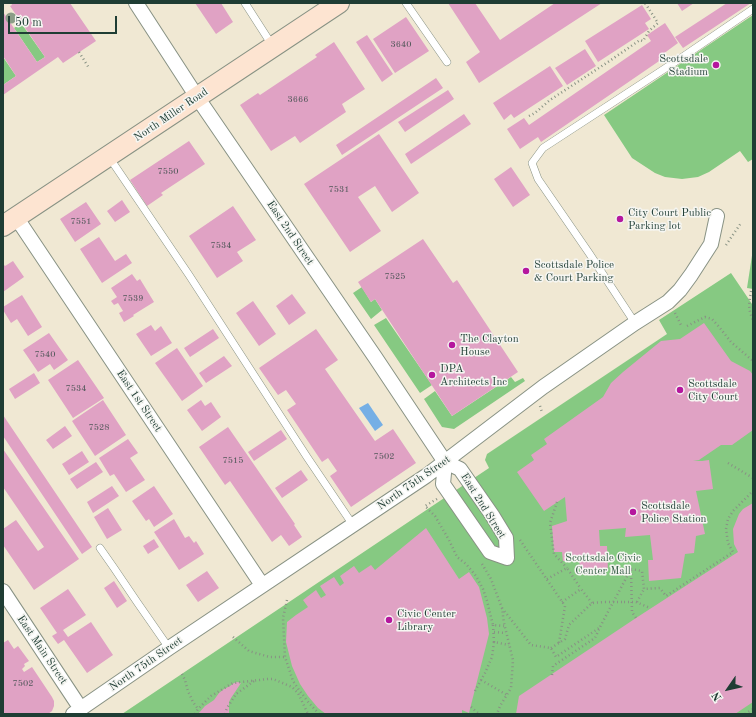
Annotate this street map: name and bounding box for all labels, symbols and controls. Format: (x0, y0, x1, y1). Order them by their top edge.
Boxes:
scale bar (10, 8, 119, 34)
text: 50 m (15, 17, 42, 29)
house number: 3640 (391, 40, 411, 50)
place label: Scottsdale Stadium (659, 52, 708, 78)
marker: Scottsdale Stadium (711, 60, 721, 70)
street label: North Miller Road (131, 85, 211, 145)
house number: 3666 (288, 95, 308, 105)
house number: 7550 (158, 167, 178, 177)
house number: 7531 (329, 185, 349, 195)
street label: East 2nd Street (264, 198, 316, 268)
place label: City Court Public Parking lot (628, 206, 711, 232)
marker: City Court Public Parking lot (615, 214, 625, 224)
house number: 7551 (71, 217, 91, 227)
house number: 7534 (211, 241, 231, 251)
place label: Scottsdale Police & Court Parking (534, 258, 614, 284)
marker: Scottsdale Police & Court Parking (521, 266, 531, 276)
house number: 7525 (385, 272, 405, 282)
house number: 7539 (123, 294, 143, 304)
place label: The Clayton House (460, 332, 519, 358)
marker: The Clayton House (447, 340, 457, 350)
house number: 7540 (35, 350, 55, 360)
place label: DPA Architects Inc (440, 362, 507, 388)
street label: East 1st Street (113, 367, 165, 435)
marker: DPA Architects Inc (427, 370, 437, 380)
place label: Scottsdale City Court (688, 377, 738, 403)
house number: 7534 (66, 384, 86, 394)
marker: Scottsdale City Court (675, 385, 685, 395)
house number: 7528 (89, 423, 109, 433)
house number: 7502 (374, 452, 394, 462)
street label: North 75th Street (375, 453, 453, 513)
house number: 7515 (223, 456, 243, 466)
street label: East 2nd Street (458, 471, 508, 541)
place label: Scottsdale Police Station (641, 499, 707, 525)
marker: Scottsdale Police Station (628, 507, 638, 517)
park label: Scottsdale Civic Center Mall (565, 551, 641, 577)
place label: Civic Center Library (397, 607, 456, 633)
street label: East Main Street (14, 613, 70, 687)
marker: Civic Center Library (384, 615, 394, 625)
street label: North 75th Street (107, 634, 185, 694)
north arrow (708, 669, 748, 709)
house number: 7502 (13, 679, 33, 689)
text: N (711, 689, 725, 703)

